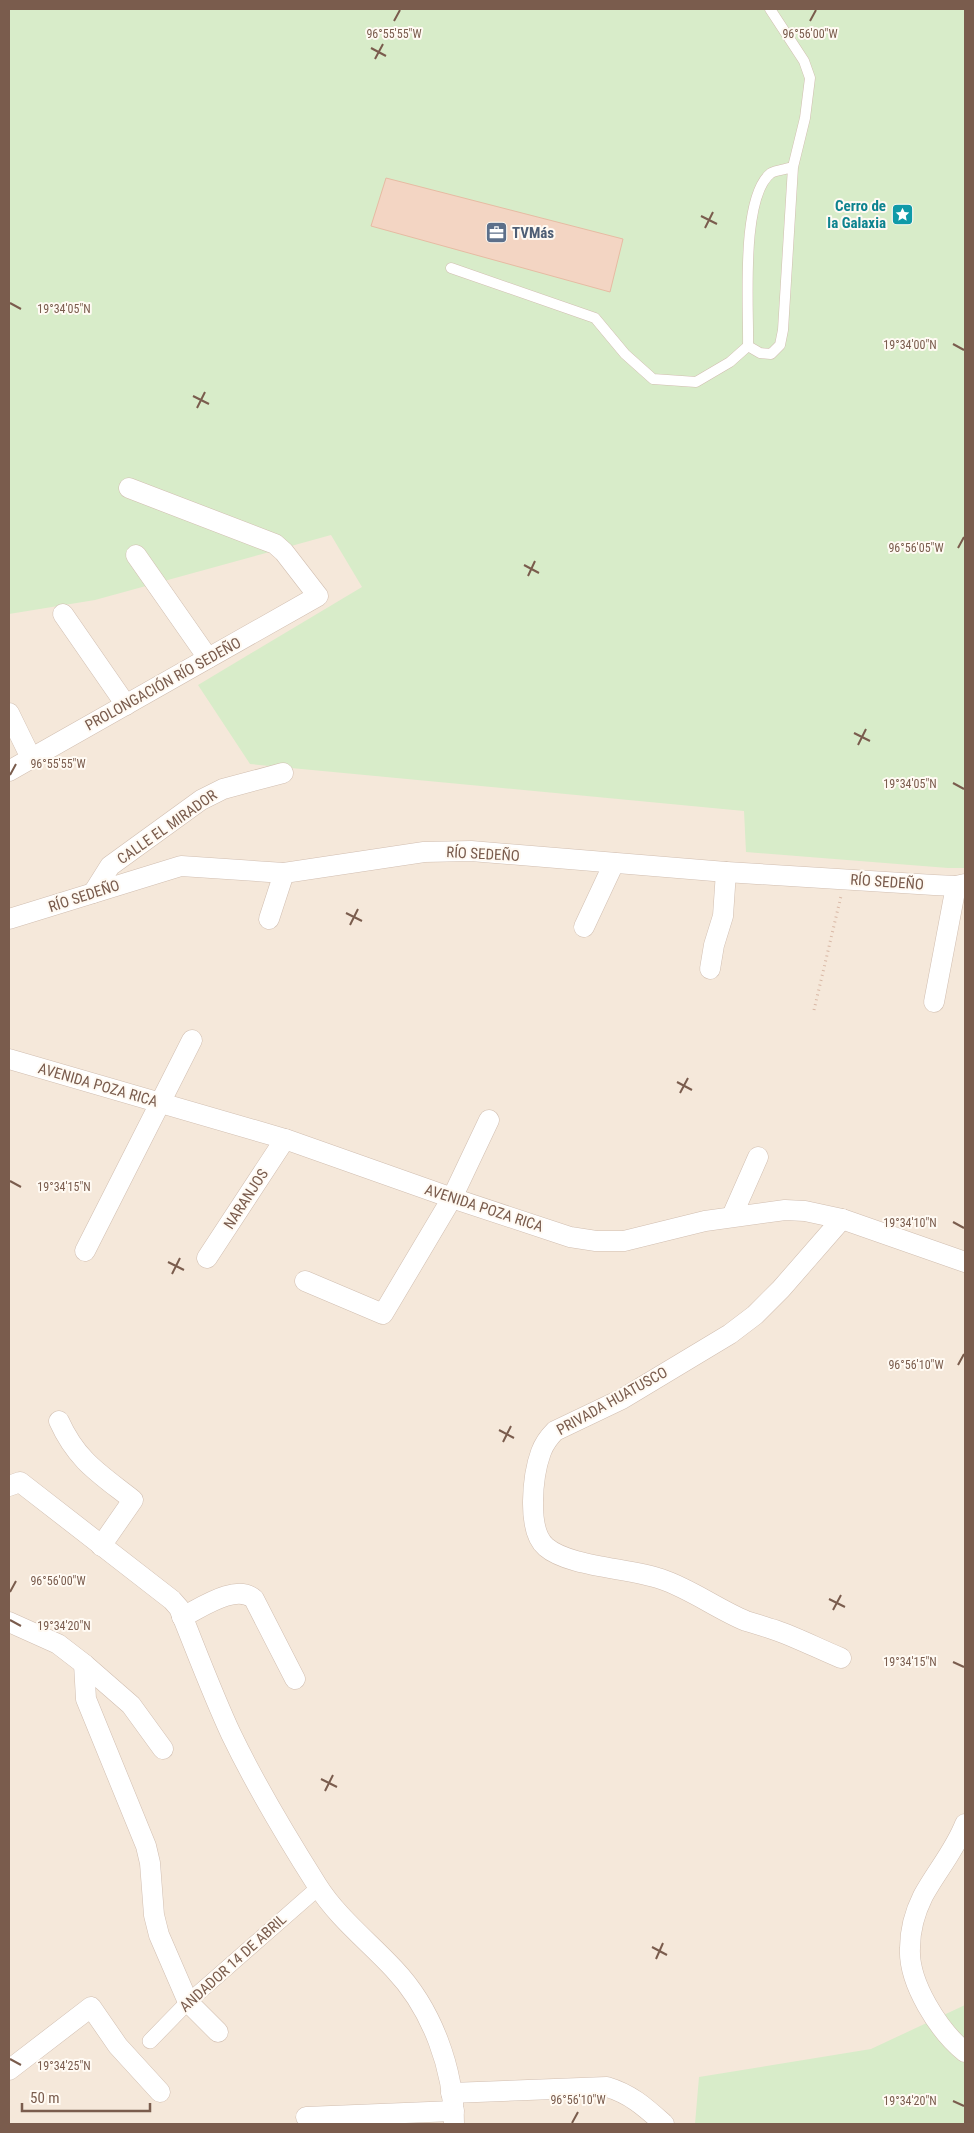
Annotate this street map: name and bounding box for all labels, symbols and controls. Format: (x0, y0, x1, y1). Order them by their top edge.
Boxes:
text: 96°55'55"W (366, 27, 422, 41)
text: 96°56'00"W (782, 27, 838, 41)
place label: Cerro de la Galaxia (827, 197, 886, 232)
place icon: Cerro de la Galaxia (890, 203, 914, 227)
office icon: TVMás (484, 221, 508, 245)
place label: TVMás (512, 224, 554, 242)
text: 19°34'05"N (37, 302, 91, 316)
text: 19°34'00"N (883, 338, 937, 352)
text: 96°56'05"W (888, 541, 944, 555)
street label: PROLONGACIÓN RÍO SEDEÑO (82, 634, 244, 734)
text: 96°55'55"W (30, 757, 86, 771)
text: 19°34'05"N (883, 777, 937, 791)
street label: CALLE EL MIRADOR (114, 786, 220, 868)
street label: RÍO SEDEÑO (446, 843, 520, 865)
street label: RÍO SEDEÑO (850, 870, 924, 894)
street label: RÍO SEDEÑO (46, 876, 122, 916)
street label: AVENIDA POZA RICA (36, 1059, 160, 1111)
street label: NARANJOS (220, 1165, 272, 1232)
text: 19°34'15"N (37, 1180, 91, 1194)
street label: AVENIDA POZA RICA (422, 1180, 546, 1236)
text: 19°34'10"N (883, 1216, 937, 1230)
text: 96°56'10"W (888, 1358, 944, 1372)
street label: PRIVADA HUATUSCO (553, 1363, 671, 1439)
text: 96°56'00"W (30, 1574, 86, 1588)
text: 19°34'20"N (37, 1619, 91, 1633)
text: 19°34'15"N (883, 1655, 937, 1669)
street label: ANDADOR 14 DE ABRIL (176, 1910, 290, 2016)
text: 19°34'25"N (37, 2059, 91, 2073)
scale bar (22, 2080, 150, 2112)
text: 50 m (30, 2089, 60, 2107)
text: 96°56'10"W (550, 2093, 606, 2107)
text: 19°34'20"N (883, 2094, 937, 2108)

